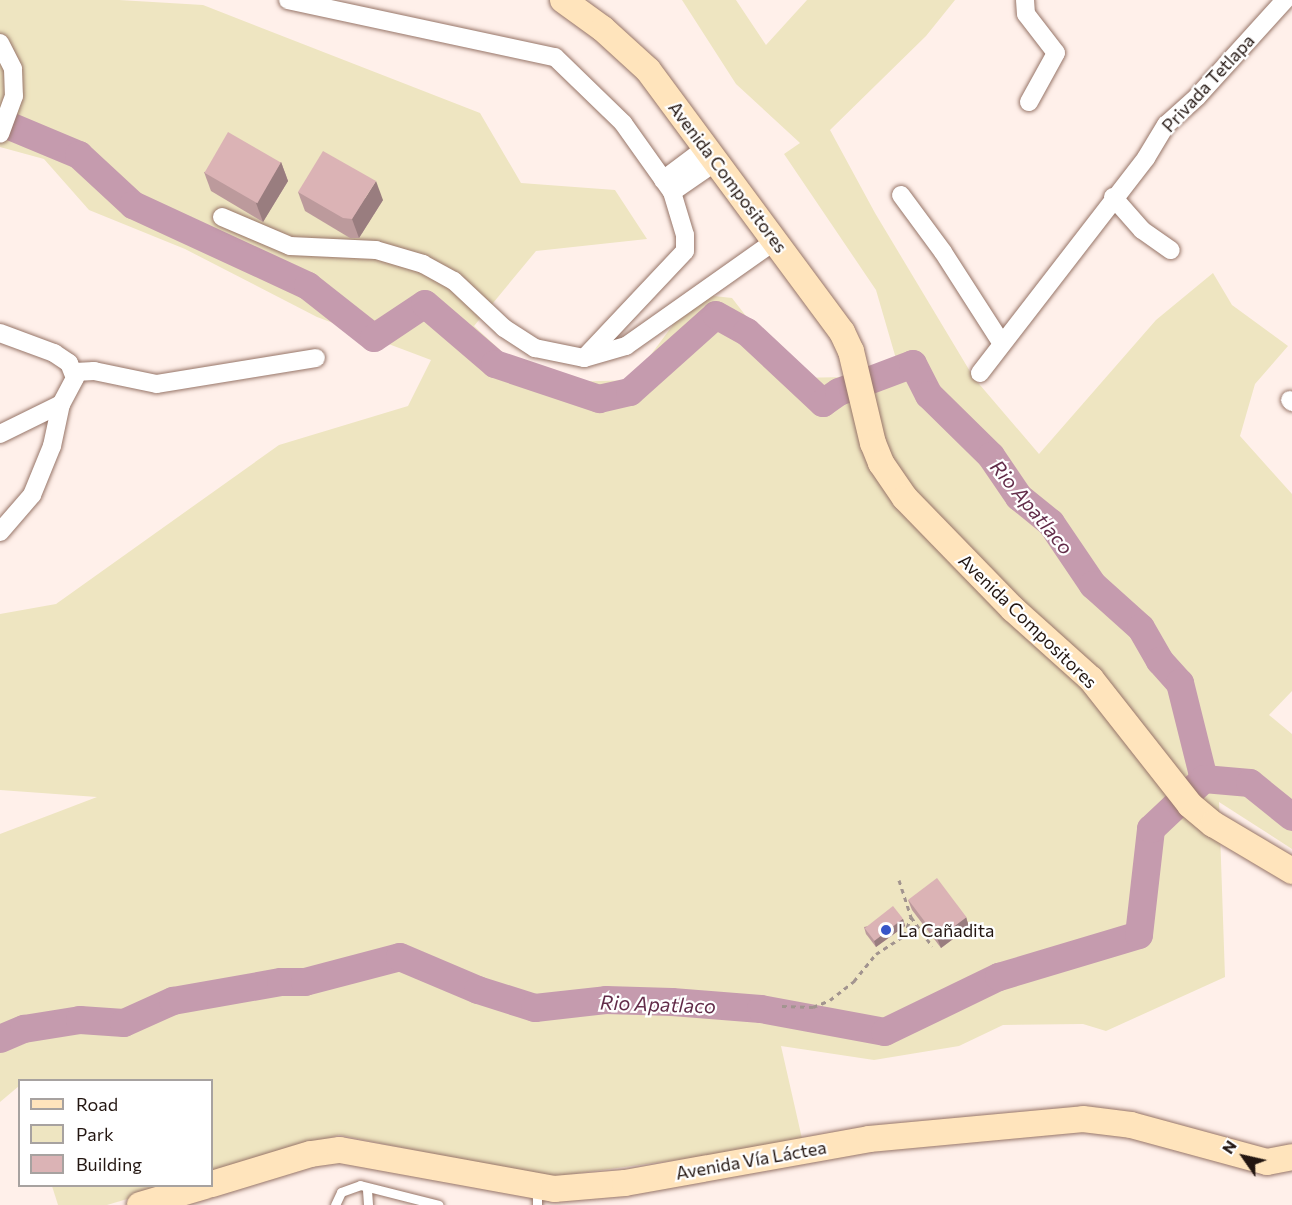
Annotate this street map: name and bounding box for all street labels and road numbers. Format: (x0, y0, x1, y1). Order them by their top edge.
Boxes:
street label: Privada Tetlapa (1157, 30, 1259, 136)
street label: Avenida Compositores (664, 97, 792, 257)
street label: Avenida Compositores (954, 549, 1102, 693)
street label: Avenida Vía Láctea (674, 1136, 828, 1184)

